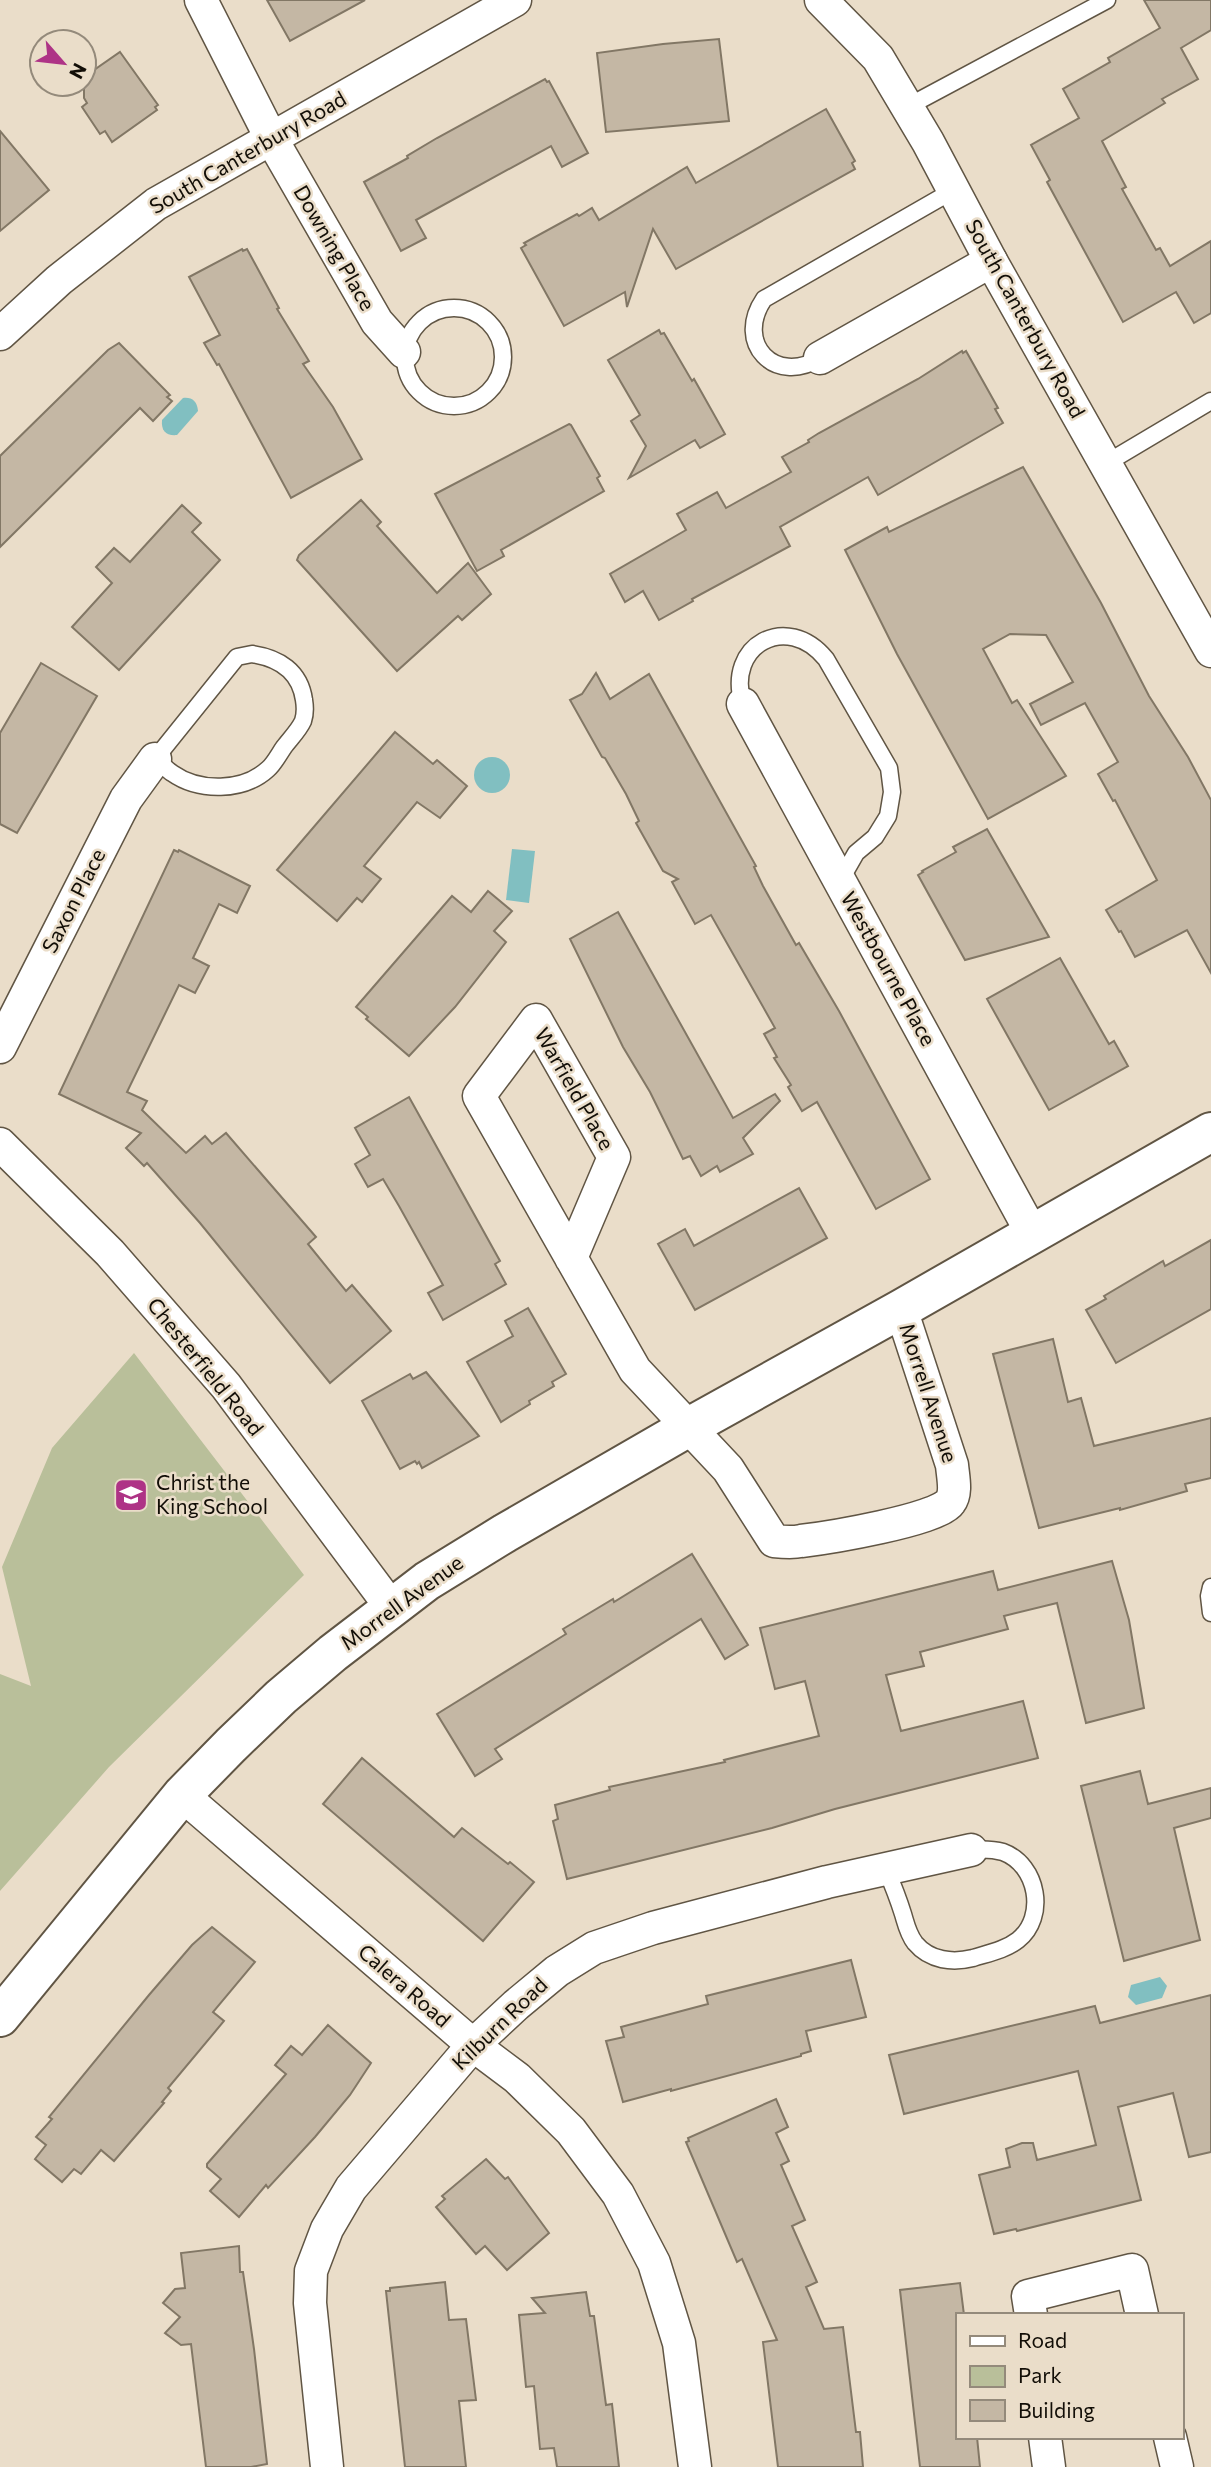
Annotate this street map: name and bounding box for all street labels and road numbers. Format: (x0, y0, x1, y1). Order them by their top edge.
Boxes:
street label: South Canterbury Road (144, 85, 350, 218)
street label: Downing Place (289, 180, 381, 314)
street label: South Canterbury Road (961, 215, 1091, 422)
street label: Saxon Place (36, 844, 110, 957)
street label: Westbourne Place (837, 887, 942, 1050)
street label: Warfield Place (530, 1023, 620, 1154)
street label: Chesterfield Road (143, 1292, 269, 1440)
street label: Morrell Avenue (895, 1320, 964, 1465)
street label: Morrell Avenue (335, 1549, 467, 1654)
street label: Calera Road (354, 1938, 456, 2032)
street label: Kilburn Road (446, 1971, 552, 2074)

